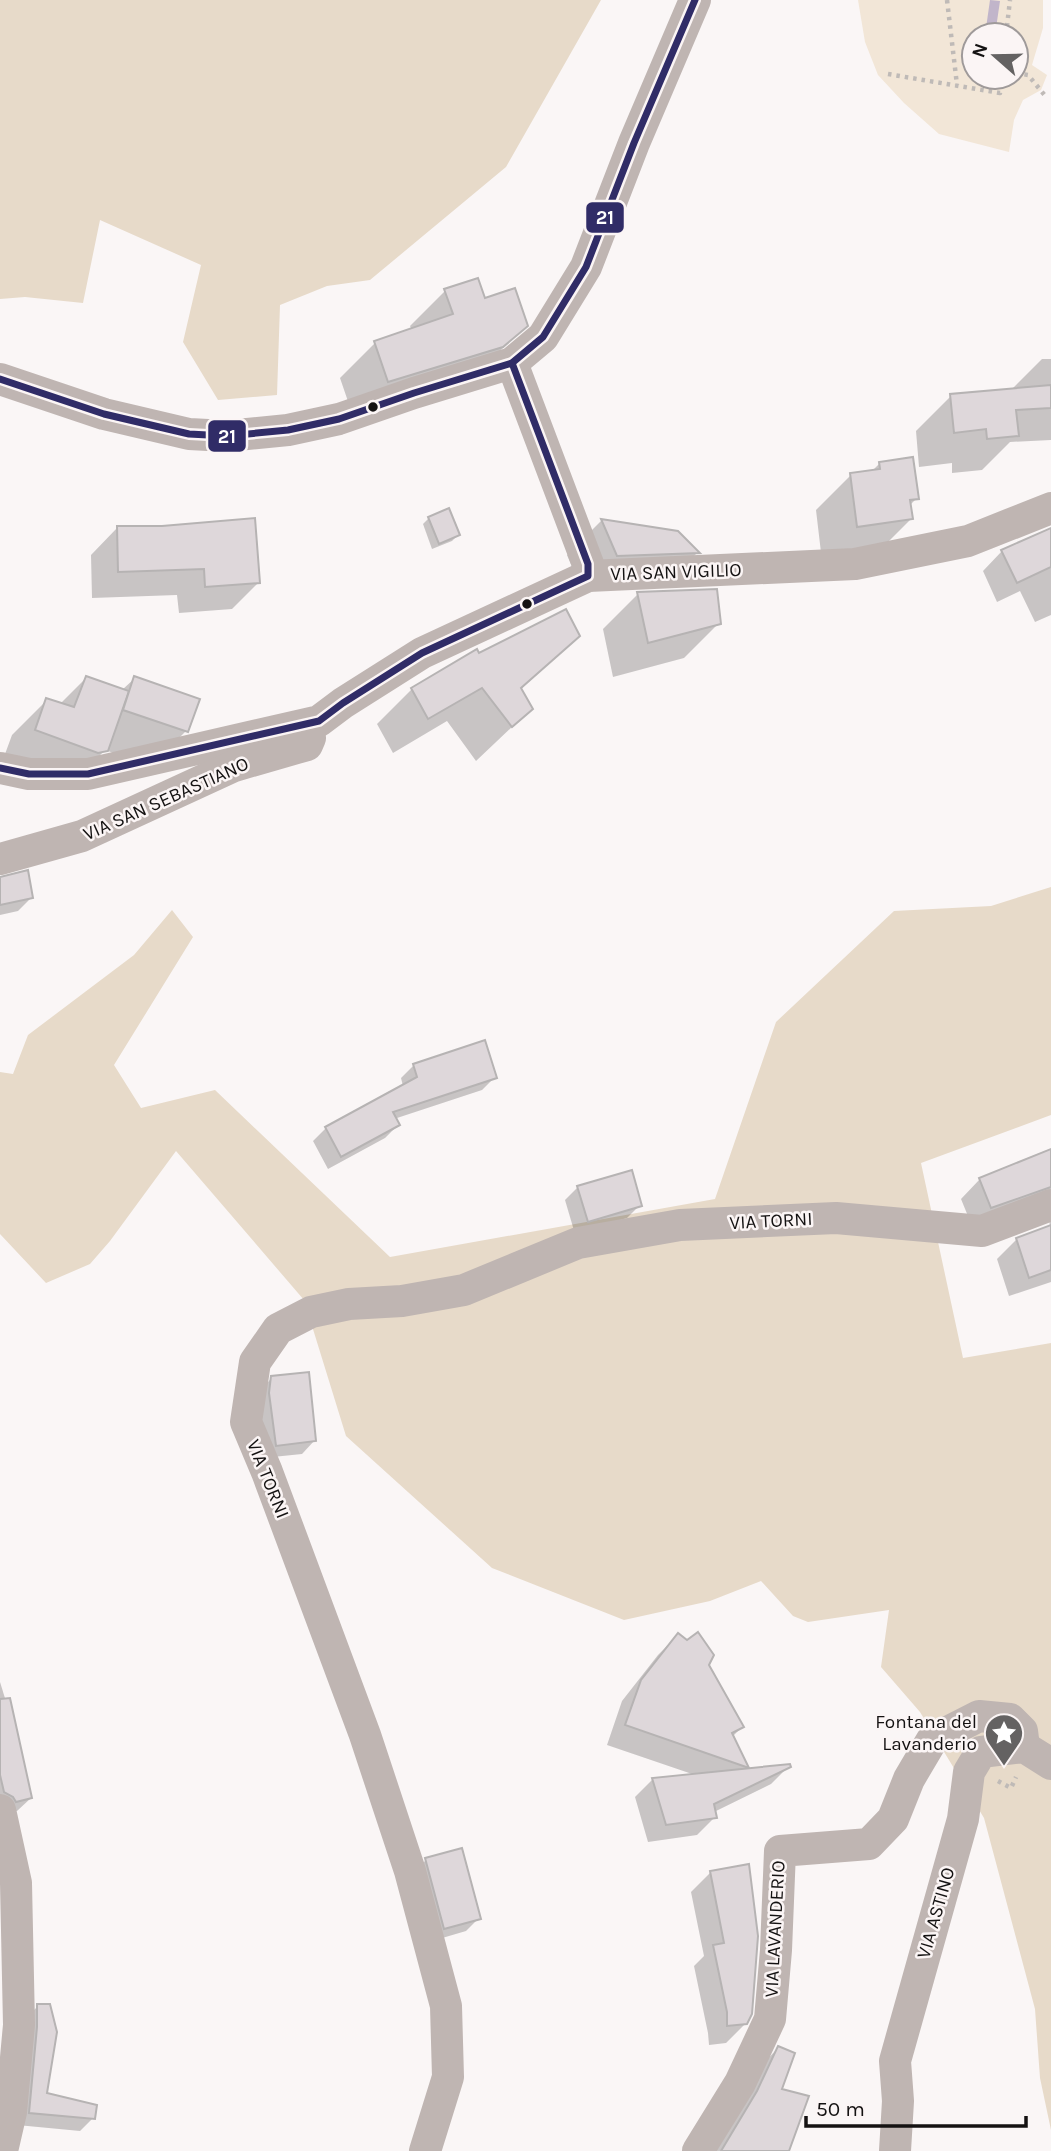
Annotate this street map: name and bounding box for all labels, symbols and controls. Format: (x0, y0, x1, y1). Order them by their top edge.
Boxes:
north arrow (960, 21, 1030, 91)
text: N (967, 40, 993, 61)
line badge: 21 (585, 201, 625, 234)
text: 21 (596, 207, 614, 229)
unlabelled marker (366, 400, 380, 414)
line badge: 21 (207, 419, 247, 453)
text: 21 (218, 426, 236, 448)
street label: VIA SAN VIGILIO (610, 559, 742, 585)
unlabelled marker (520, 597, 534, 611)
street label: VIA SAN SEBASTIANO (80, 753, 252, 845)
street label: VIA TORNI (729, 1208, 813, 1234)
street label: VIA TORNI (242, 1436, 294, 1522)
place label: Fontana del Lavanderio (875, 1711, 977, 1755)
place icon: Fontana del Lavanderio (983, 1712, 1025, 1767)
street label: VIA LAVANDERIO (760, 1860, 790, 1998)
street label: VIA ASTINO (912, 1865, 960, 1961)
scale bar (806, 2084, 1026, 2128)
text: 50 m (816, 2097, 865, 2121)

